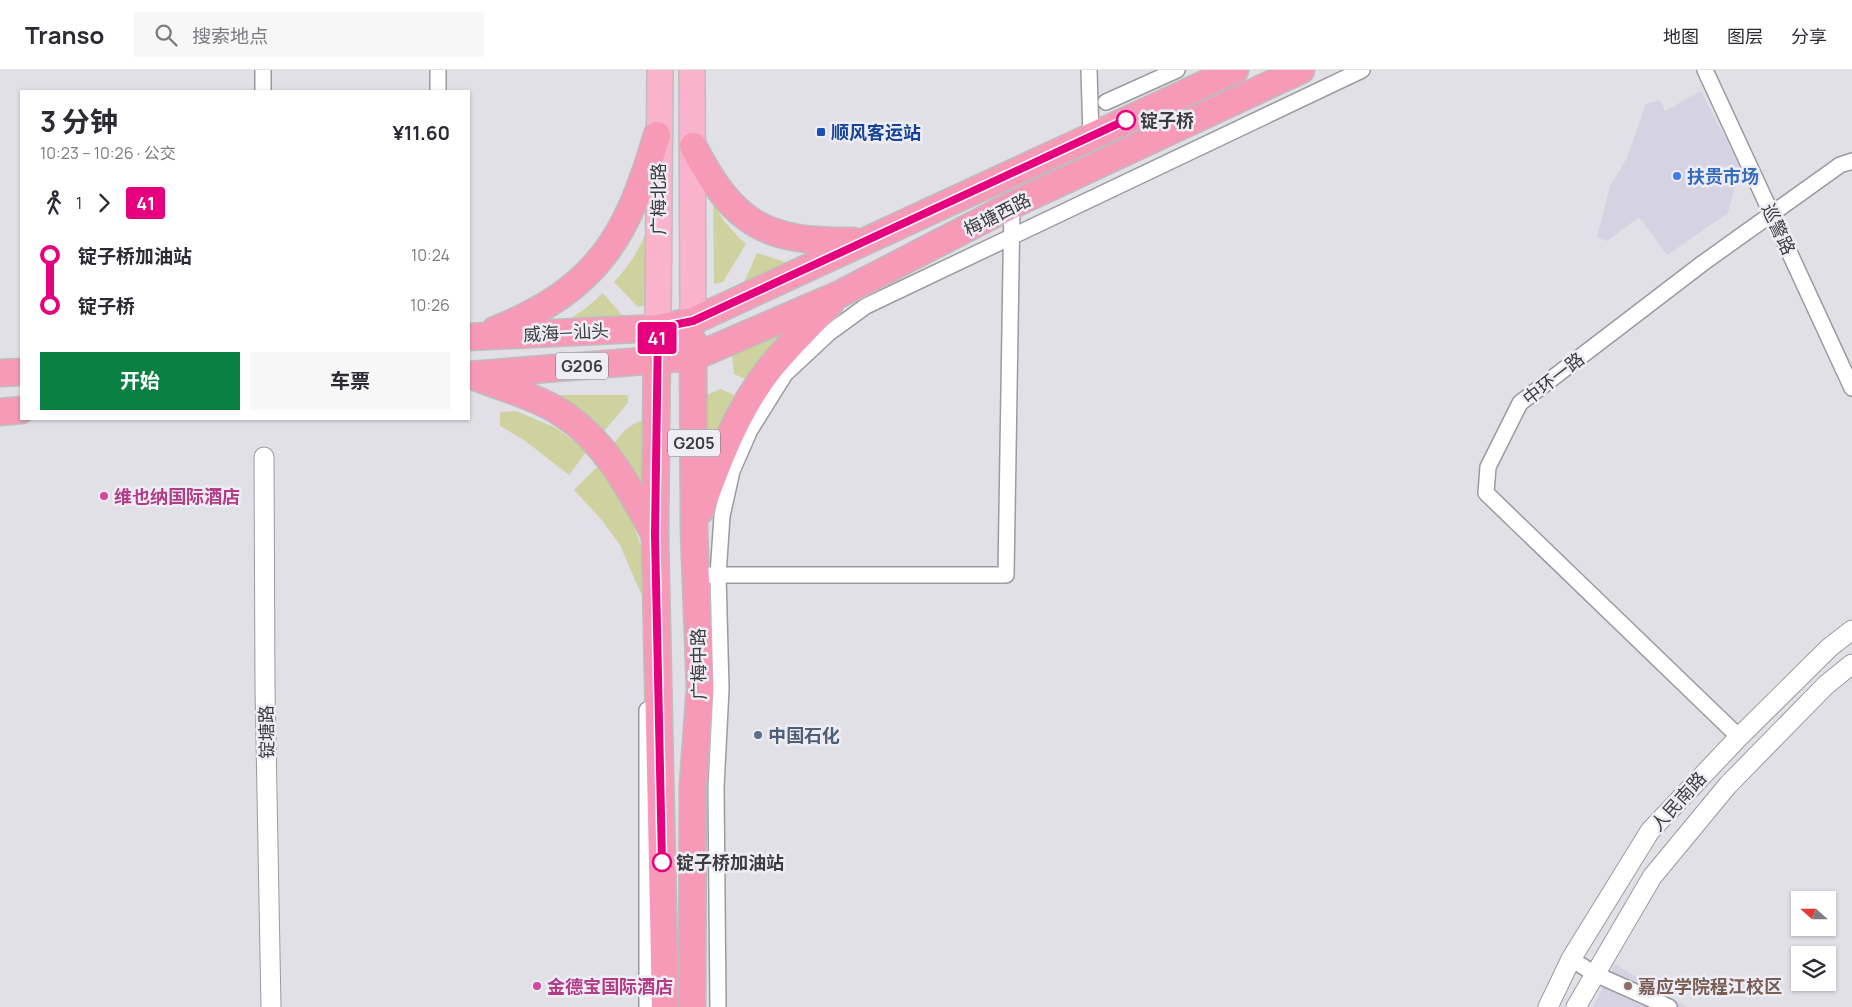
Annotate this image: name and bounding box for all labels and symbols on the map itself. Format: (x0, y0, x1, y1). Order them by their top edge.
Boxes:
place label: 锭子桥 (1140, 108, 1194, 132)
marker: 锭子桥 (1116, 110, 1136, 130)
place label: 顺风客运站 (831, 120, 921, 144)
marker: 顺风客运站 (815, 126, 827, 138)
street label: 广梅北路 (646, 163, 670, 235)
place label: 扶贵市场 (1687, 164, 1759, 188)
marker: 扶贵市场 (1671, 170, 1683, 182)
street label: 梅塘西路 (959, 187, 1035, 241)
street label: 巡警路 (1757, 199, 1801, 259)
street label: 威海—汕头 (522, 318, 610, 346)
line badge: 41 (634, 322, 680, 354)
street label: 中环一路 (1517, 346, 1589, 410)
road number: G206 (556, 352, 608, 380)
road number: G205 (668, 429, 720, 456)
place label: 维也纳国际酒店 (114, 484, 240, 508)
marker: 维也纳国际酒店 (98, 490, 110, 502)
street label: 广梅中路 (685, 628, 711, 700)
street label: 锭塘路 (254, 705, 278, 759)
place label: 中国石化 (768, 723, 840, 747)
marker: 中国石化 (752, 729, 764, 741)
street label: 人民南路 (1645, 766, 1711, 836)
place label: 锭子桥加油站 (676, 850, 784, 874)
marker: 锭子桥加油站 (652, 852, 672, 872)
north arrow (1791, 891, 1836, 936)
place label: 金德宝国际酒店 (547, 974, 673, 998)
place label: 嘉应学院程江校区 (1638, 974, 1782, 998)
marker: 金德宝国际酒店 (531, 980, 543, 992)
marker: 嘉应学院程江校区 (1622, 980, 1634, 992)

